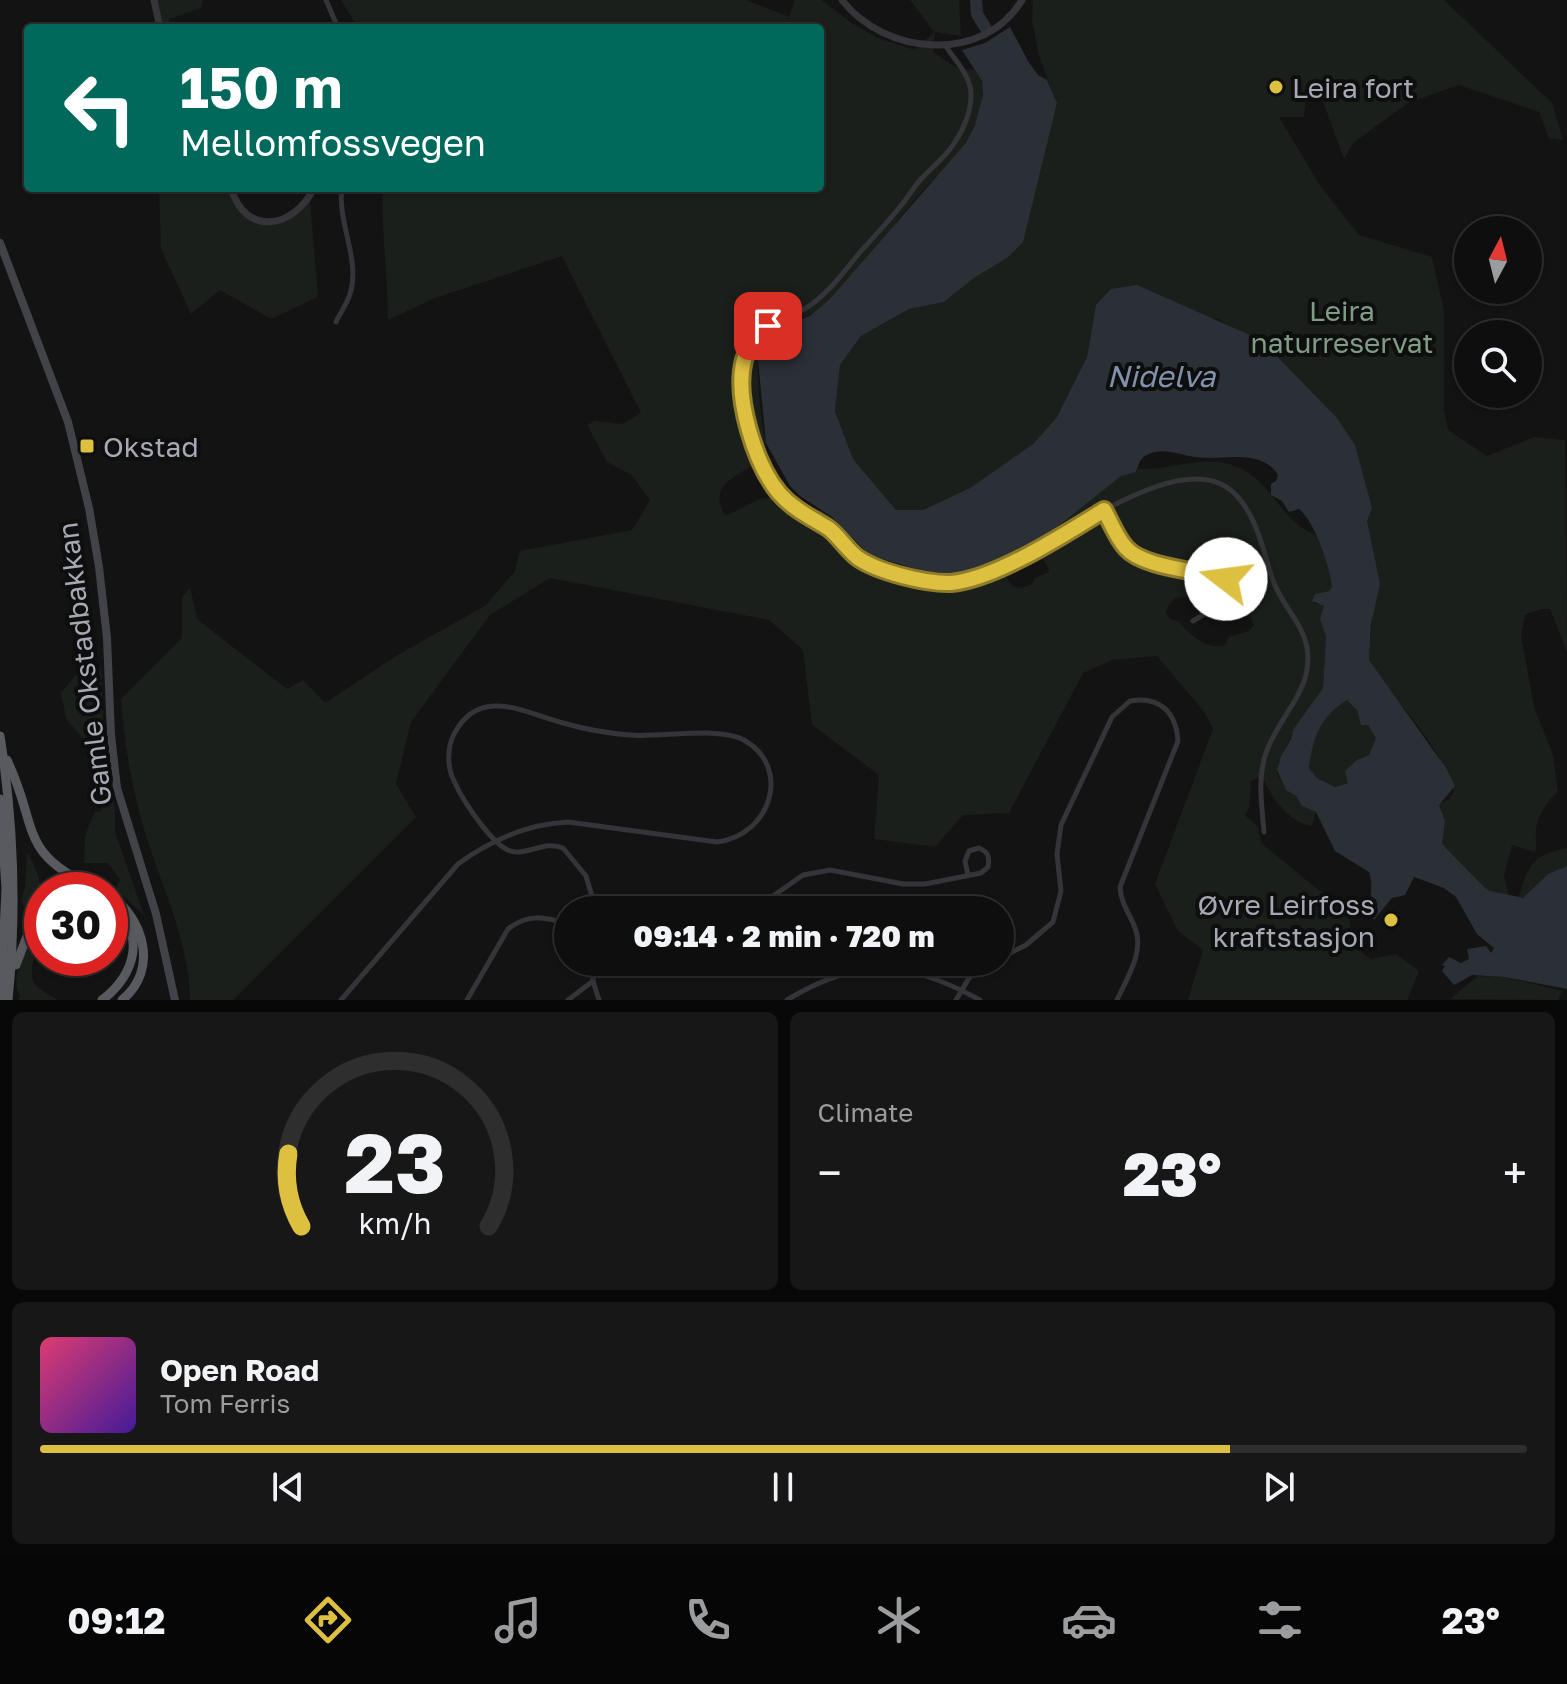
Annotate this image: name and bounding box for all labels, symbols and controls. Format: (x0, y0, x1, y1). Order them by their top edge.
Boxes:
text: 150 m (180, 53, 342, 120)
icon: left (48, 56, 152, 160)
place label: Leira fort (1292, 71, 1414, 104)
marker: Leira fort (1267, 78, 1285, 96)
text: Mellomfossvegen (180, 121, 486, 164)
north arrow (1454, 216, 1542, 304)
map controls (1454, 216, 1542, 408)
pin (734, 292, 802, 360)
park label: Leira naturreservat (1250, 294, 1434, 359)
icon: arrive (746, 304, 790, 348)
button: search (1454, 320, 1542, 408)
water label: Nidelva (1107, 358, 1216, 394)
place label: Okstad (103, 430, 199, 463)
marker: Okstad (78, 437, 96, 455)
street label: Gamle Okstadbakkan (50, 520, 118, 808)
position arrow (1184, 537, 1268, 621)
speed limit sign: 30 (24, 872, 128, 976)
place label: Øvre Leirfoss kraftstasjon (1197, 888, 1375, 953)
marker: Øvre Leirfoss kraftstasjon (1382, 911, 1400, 929)
text: 09:14 · 2 min · 720 m (633, 918, 935, 954)
text: Climate (818, 1097, 913, 1128)
text: 23 (344, 1111, 446, 1211)
text: 23° (1123, 1137, 1221, 1209)
text: − (818, 1146, 842, 1199)
text: + (1503, 1146, 1527, 1199)
text: km/h (358, 1206, 431, 1240)
text: Open Road (160, 1352, 319, 1388)
text: Tom Ferris (160, 1388, 290, 1419)
icon: previous (266, 1465, 310, 1509)
icon: pause (761, 1465, 805, 1509)
icon: next (1257, 1465, 1301, 1509)
icon: directions (300, 1592, 356, 1648)
icon: music (490, 1592, 546, 1648)
icon: phone (680, 1592, 736, 1648)
icon: climate (871, 1592, 927, 1648)
icon: car (1061, 1592, 1117, 1648)
icon: filters (1252, 1592, 1308, 1648)
text: 09:12 (67, 1599, 165, 1642)
text: 23° (1442, 1599, 1500, 1642)

